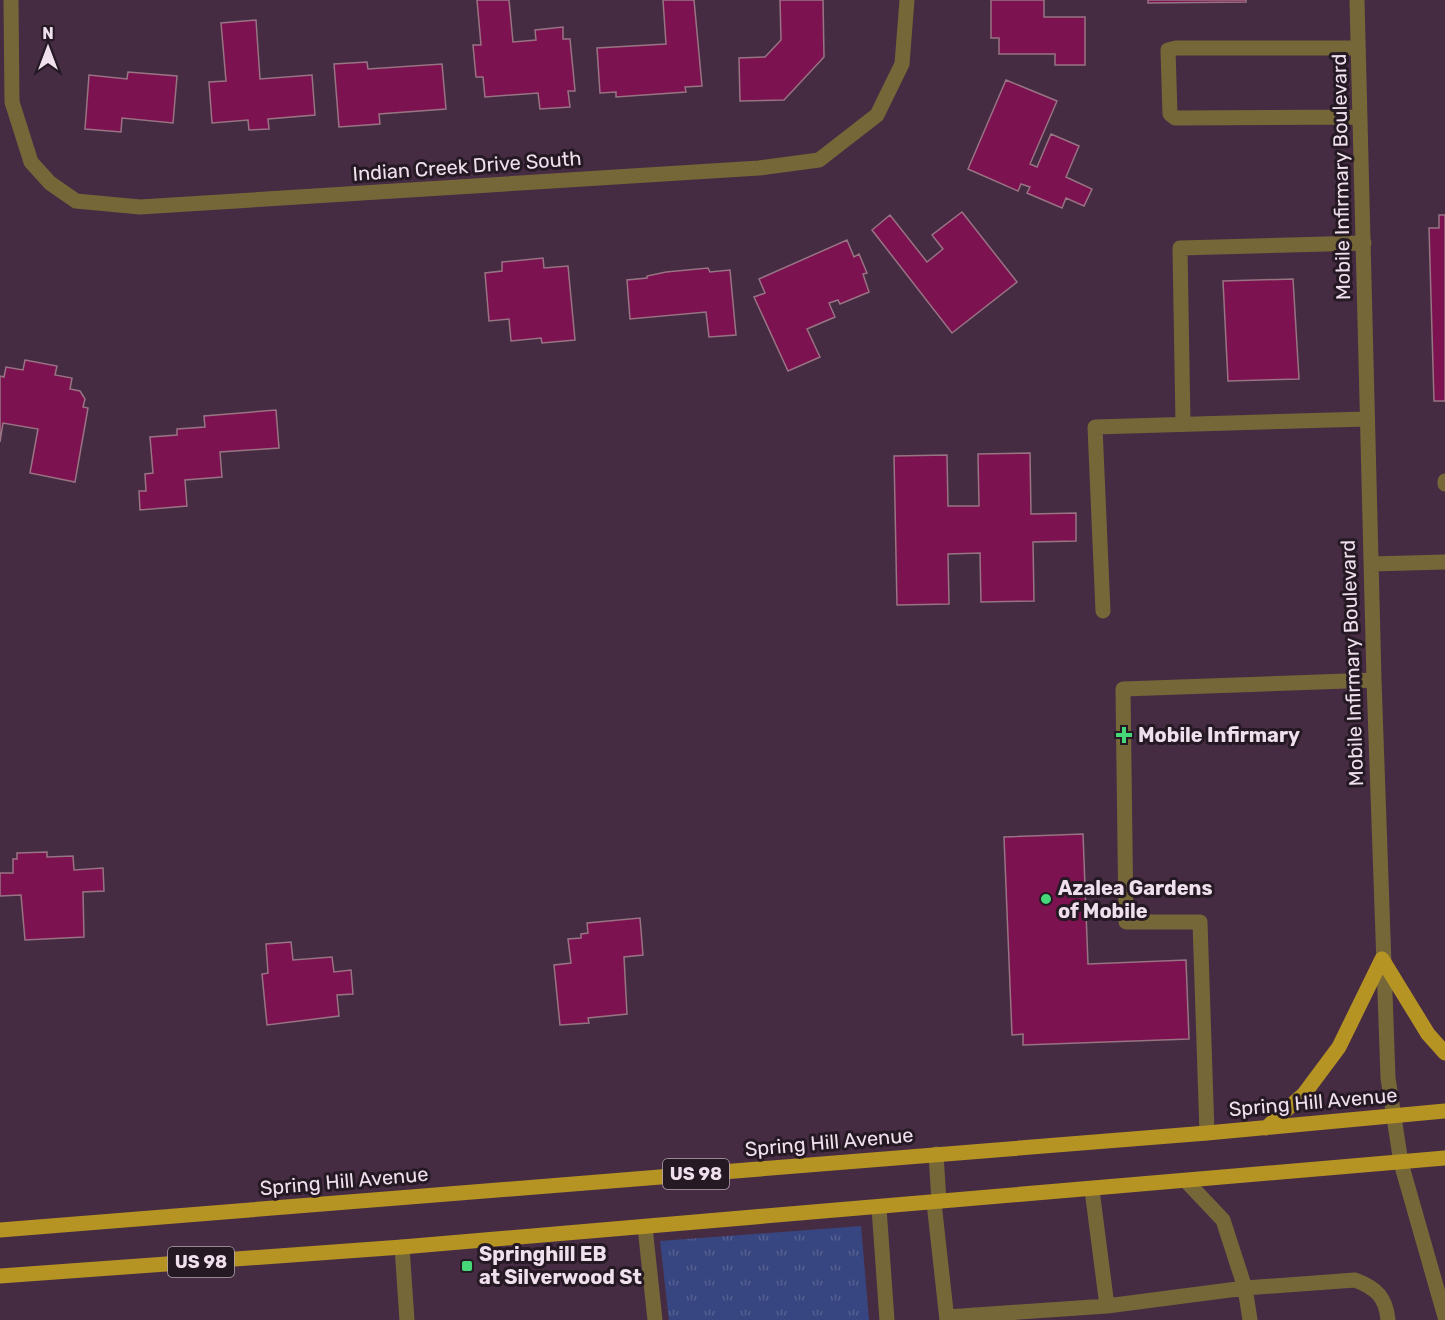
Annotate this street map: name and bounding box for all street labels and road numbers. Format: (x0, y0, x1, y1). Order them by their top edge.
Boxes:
street label: Mobile Infirmary Boulevard (1327, 54, 1355, 300)
street label: Indian Creek Drive South (352, 146, 582, 186)
street label: Mobile Infirmary Boulevard (1336, 539, 1368, 787)
street label: Spring Hill Avenue (1228, 1083, 1398, 1121)
street label: Spring Hill Avenue (744, 1123, 914, 1161)
road number: US 98 (663, 1159, 729, 1189)
street label: Spring Hill Avenue (259, 1162, 429, 1200)
road number: US 98 (168, 1247, 234, 1277)

